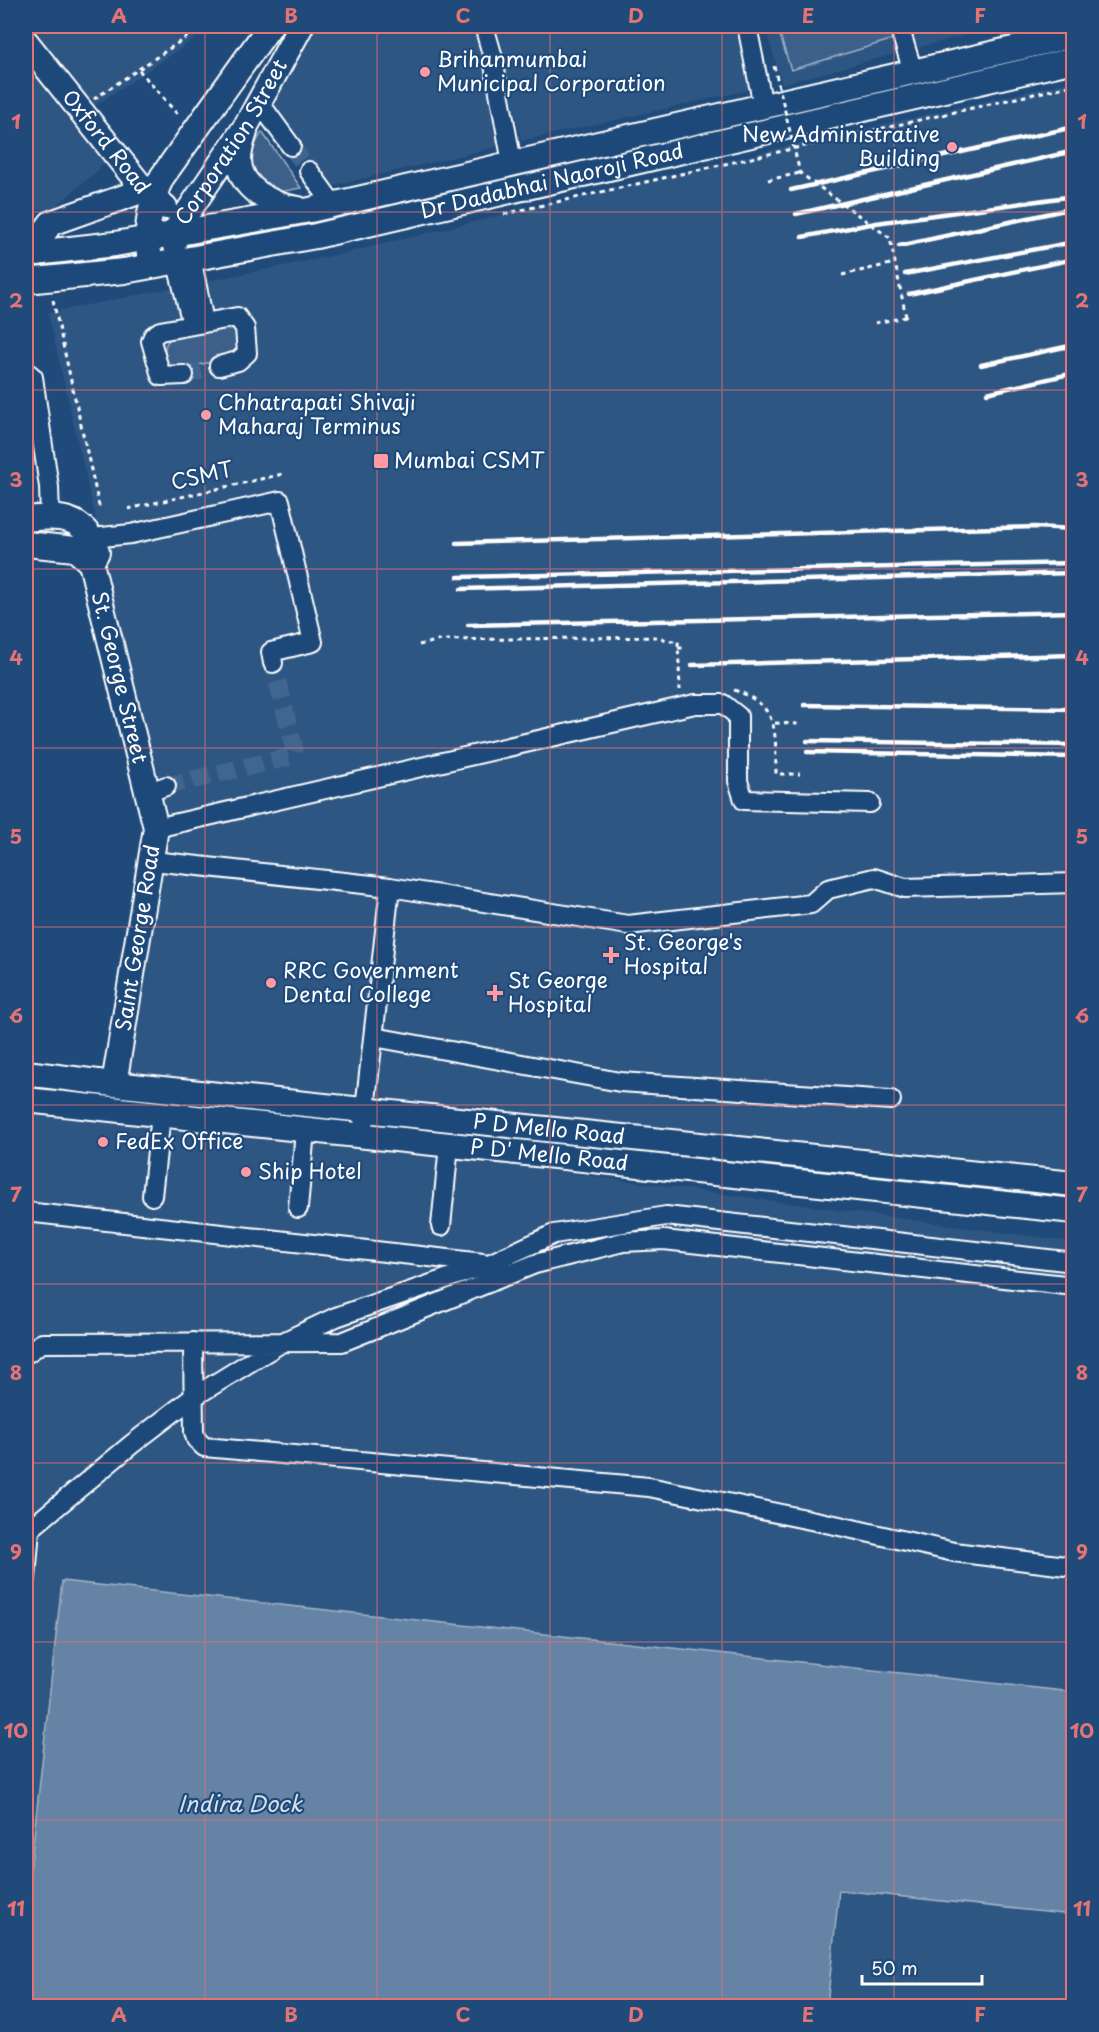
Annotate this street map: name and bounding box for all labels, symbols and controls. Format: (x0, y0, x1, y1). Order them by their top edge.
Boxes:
text: A (111, 0, 127, 30)
text: B (284, 0, 298, 30)
text: C (455, 0, 471, 30)
text: D (628, 0, 644, 30)
text: E (802, 0, 814, 30)
text: F (974, 0, 986, 30)
place label: Brihanmumbai Municipal Corporation (437, 42, 666, 98)
street label: Corporation Street (166, 52, 294, 231)
marker: Brihanmumbai Municipal Corporation (418, 65, 432, 79)
street label: Oxford Road (55, 81, 159, 200)
text: 1 (11, 106, 21, 136)
text: 1 (1077, 106, 1087, 136)
place label: New Administrative Building (742, 117, 940, 173)
street label: Dr Dadabhai Naoroji Road (417, 133, 686, 225)
marker: New Administrative Building (945, 140, 959, 154)
text: 2 (9, 285, 23, 315)
text: 2 (1075, 285, 1089, 315)
place label: Chhatrapati Shivaji Maharaj Terminus (218, 385, 416, 441)
marker: Chhatrapati Shivaji Maharaj Terminus (199, 408, 213, 422)
place label: Mumbai CSMT (394, 443, 545, 475)
street label: CSMT (167, 451, 236, 497)
marker: Mumbai CSMT (372, 452, 390, 470)
text: 3 (9, 464, 23, 494)
text: 3 (1075, 464, 1089, 494)
street label: St. George Street (85, 588, 158, 766)
text: 4 (9, 642, 23, 672)
text: 4 (1075, 642, 1089, 672)
text: 5 (10, 821, 22, 851)
text: 5 (1076, 821, 1088, 851)
street label: Saint George Road (106, 842, 167, 1033)
place label: St. George's Hospital (624, 925, 742, 981)
marker: St. George's Hospital (602, 946, 620, 964)
place label: RRC Government Dental College (283, 953, 459, 1009)
place label: St George Hospital (508, 963, 608, 1019)
marker: RRC Government Dental College (264, 976, 278, 990)
marker: St George Hospital (486, 984, 504, 1002)
text: 6 (9, 1000, 23, 1030)
text: 6 (1075, 1000, 1089, 1030)
street label: P D Mello Road (472, 1104, 627, 1151)
place label: FedEx Office (115, 1124, 243, 1156)
street label: P D' Mello Road (469, 1129, 630, 1178)
marker: FedEx Office (96, 1135, 110, 1149)
place label: Ship Hotel (258, 1154, 362, 1186)
marker: Ship Hotel (239, 1165, 253, 1179)
text: 7 (10, 1179, 22, 1209)
text: 7 (1076, 1179, 1088, 1209)
text: 8 (10, 1357, 22, 1387)
text: 8 (1076, 1357, 1088, 1387)
text: 9 (10, 1536, 22, 1566)
text: 9 (1076, 1536, 1088, 1566)
text: 10 (4, 1715, 28, 1745)
text: 10 (1070, 1715, 1094, 1745)
water label: Indira Dock (178, 1786, 303, 1819)
text: 11 (7, 1893, 25, 1923)
text: 11 (1073, 1893, 1091, 1923)
scale bar (862, 1948, 982, 1986)
text: 50 m (871, 1954, 918, 1981)
text: A (111, 1999, 127, 2029)
text: B (284, 1999, 298, 2029)
text: C (455, 1999, 471, 2029)
text: D (628, 1999, 644, 2029)
text: E (802, 1999, 814, 2029)
text: F (974, 1999, 986, 2029)

